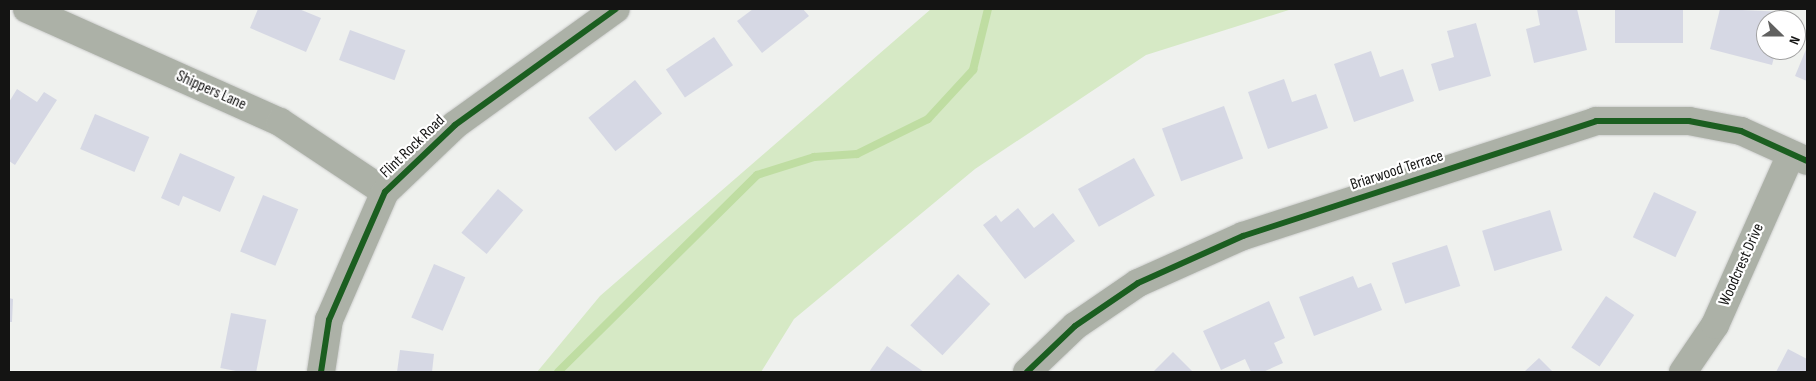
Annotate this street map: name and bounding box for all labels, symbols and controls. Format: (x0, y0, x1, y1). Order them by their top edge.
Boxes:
north arrow (1756, 10, 1806, 60)
text: N (1785, 34, 1804, 47)
street label: Shippers Lane (173, 67, 249, 115)
street label: Flint Rock Road (377, 112, 449, 182)
street label: Briarwood Terrace (1348, 147, 1446, 195)
street label: Woodcrest Drive (1715, 221, 1769, 309)

